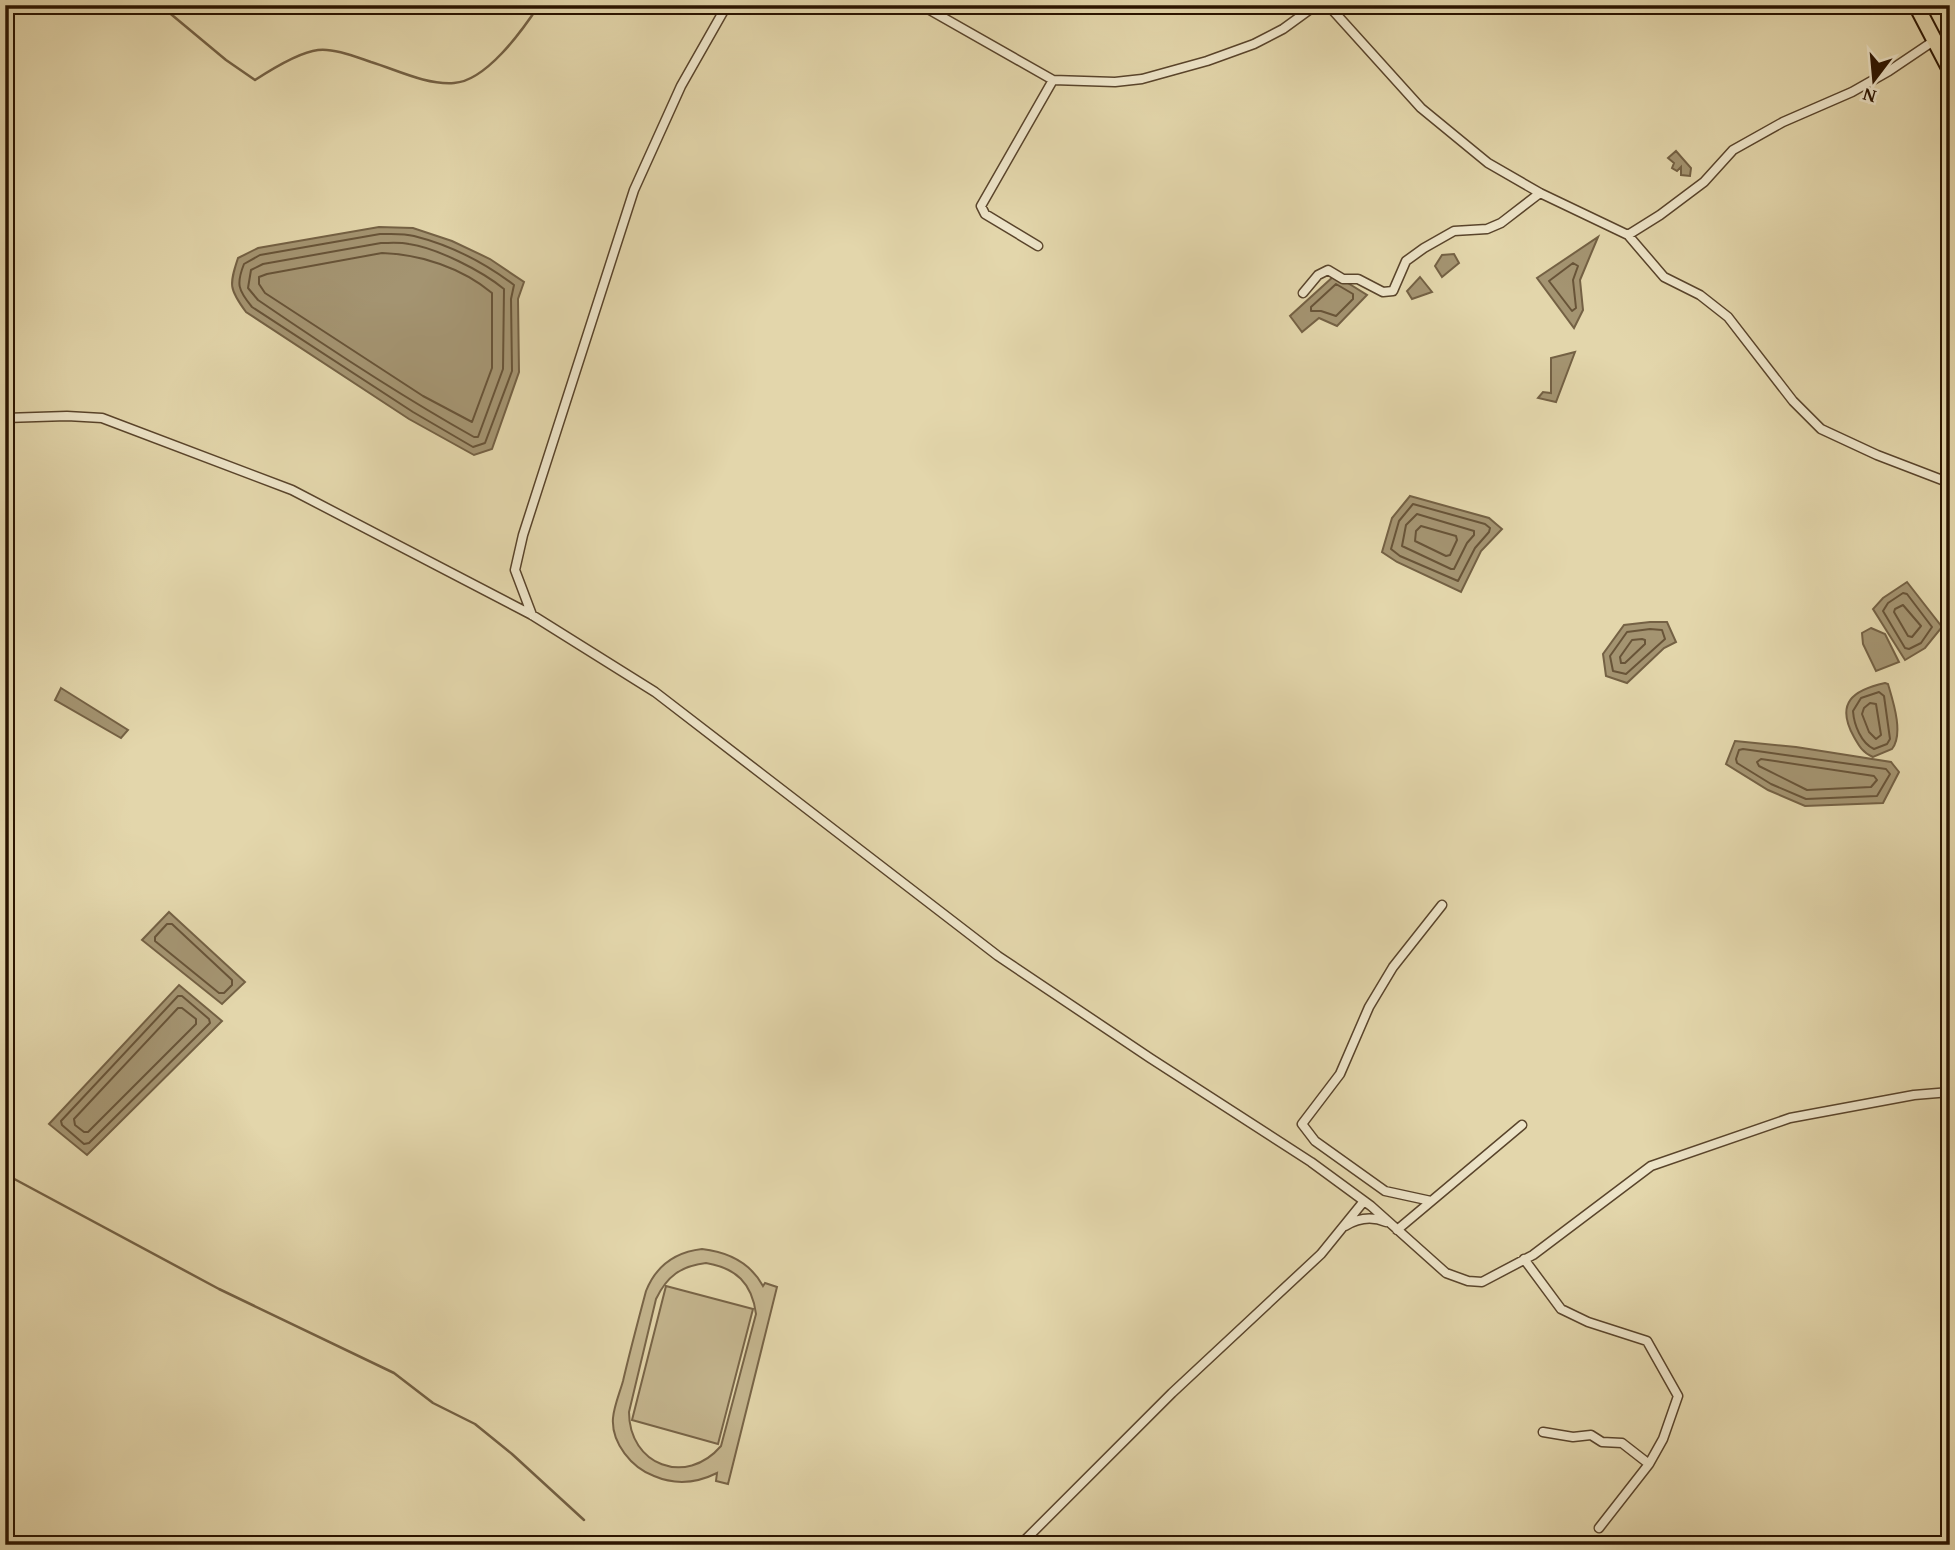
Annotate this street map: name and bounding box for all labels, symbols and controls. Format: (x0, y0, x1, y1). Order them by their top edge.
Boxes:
north arrow (1840, 46, 1910, 116)
text: N (1859, 81, 1879, 112)

